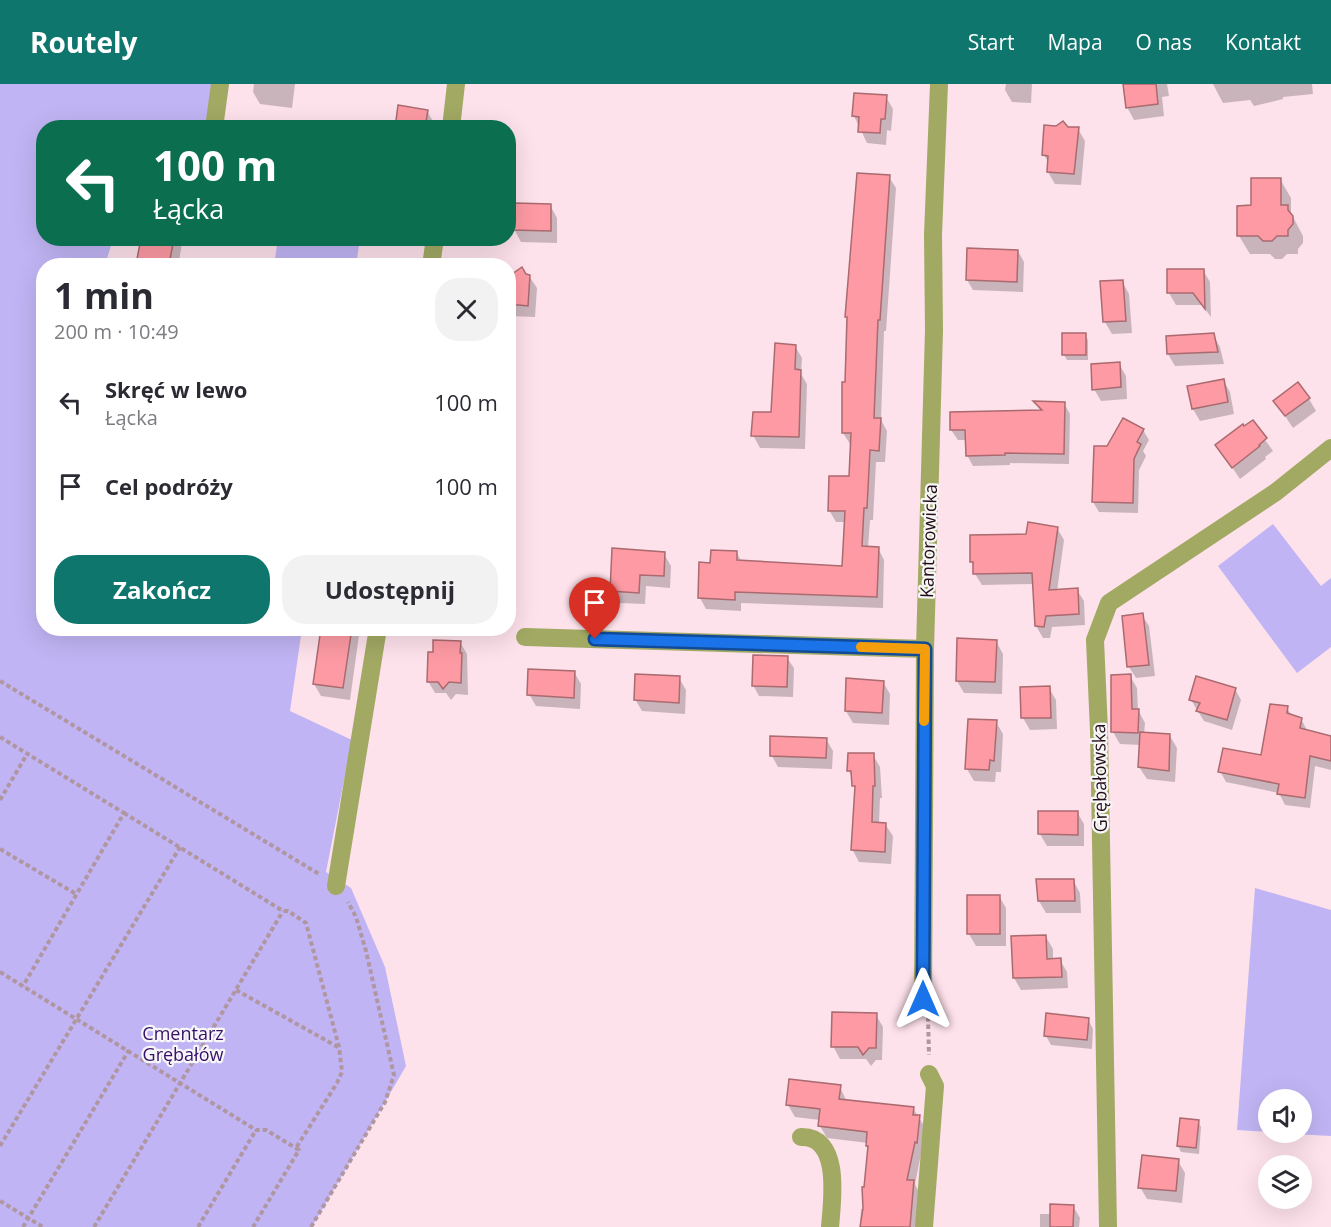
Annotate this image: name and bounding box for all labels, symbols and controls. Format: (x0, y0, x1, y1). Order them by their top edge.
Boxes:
text: Routely (30, 23, 137, 61)
text: Start (968, 28, 1015, 56)
text: Mapa (1048, 28, 1103, 56)
text: O nas (1136, 28, 1192, 56)
text: Kontakt (1225, 28, 1301, 56)
text: 100 m (153, 136, 277, 193)
icon: left (54, 144, 132, 222)
text: Łącka (153, 190, 224, 227)
text: 1 min (54, 271, 154, 320)
button: close (435, 278, 498, 341)
text: 200 m · 10:49 (54, 318, 179, 345)
text: Skręć w lewo (105, 374, 247, 404)
icon: left (54, 386, 87, 419)
text: 100 m (434, 387, 498, 417)
text: Łącka (105, 404, 158, 431)
icon: arrive (54, 470, 87, 503)
text: Cel podróży (105, 471, 233, 501)
text: 100 m (434, 471, 498, 501)
street label: Kantorowicka (914, 484, 942, 598)
button: Zakończ (54, 555, 270, 624)
button: Udostępnij (282, 555, 498, 624)
pin (569, 577, 620, 639)
icon: arrive (578, 586, 611, 619)
street label: Grębałowska (1086, 723, 1112, 833)
position arrow (891, 967, 955, 1031)
park label: Cmentarz Grębałów (142, 1021, 224, 1066)
map controls (1258, 1089, 1312, 1209)
button: sound (1258, 1089, 1312, 1143)
button: layers (1258, 1155, 1312, 1209)

